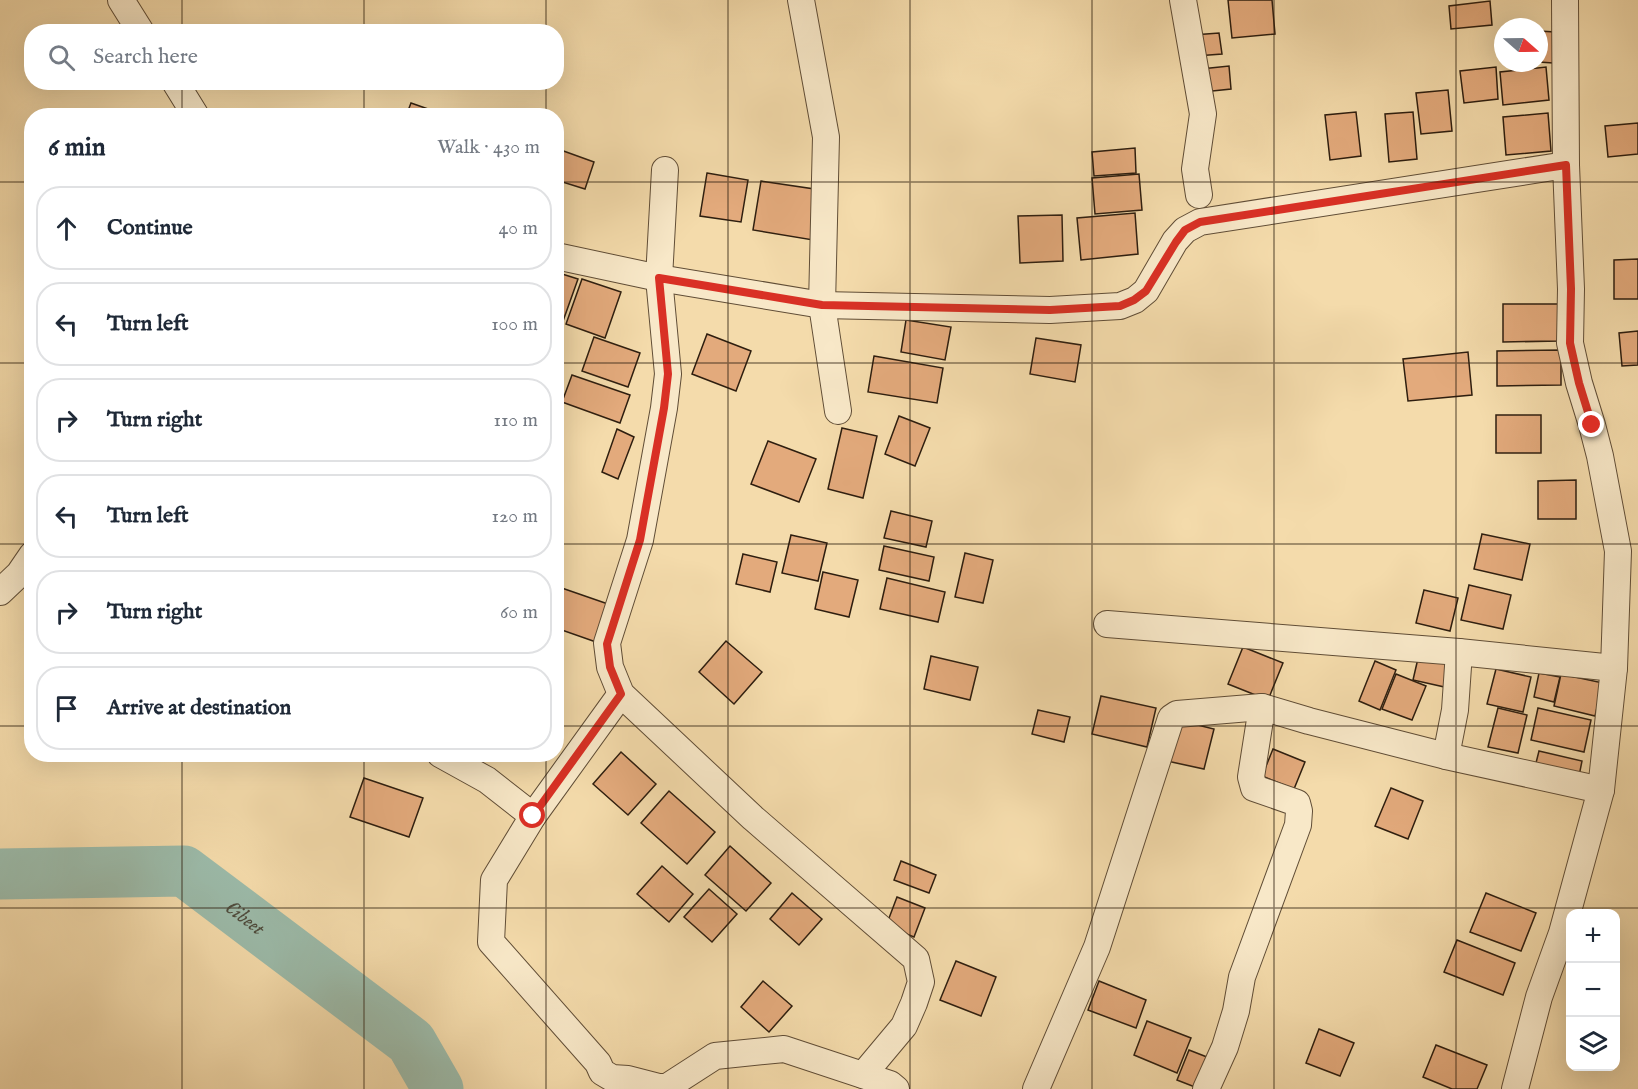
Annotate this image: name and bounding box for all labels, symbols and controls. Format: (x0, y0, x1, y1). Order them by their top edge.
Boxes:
north arrow (1494, 18, 1548, 72)
search box (24, 24, 564, 90)
icon: search (45, 41, 78, 74)
text: Search here (93, 43, 198, 71)
text: 6 min (48, 131, 106, 164)
text: Walk · 430 m (437, 135, 540, 160)
icon: ahead (50, 212, 83, 245)
text: Continue (107, 214, 193, 242)
text: 40 m (499, 216, 538, 241)
icon: left (50, 308, 83, 341)
text: Turn left (107, 310, 189, 338)
text: 100 m (491, 312, 538, 337)
icon: right (50, 404, 83, 437)
text: Turn right (107, 406, 202, 434)
text: 110 m (494, 408, 538, 433)
route end (1578, 411, 1604, 437)
icon: left (50, 500, 83, 533)
text: Turn left (107, 502, 189, 530)
text: 120 m (492, 504, 538, 529)
icon: right (50, 596, 83, 629)
text: Turn right (107, 598, 202, 626)
text: 60 m (500, 600, 538, 625)
icon: arrive (50, 692, 83, 725)
text: Arrive at destination (107, 694, 291, 722)
route start (519, 802, 545, 828)
water label: Cibeet (220, 896, 271, 942)
map controls (1566, 909, 1620, 1071)
button: + (1566, 909, 1620, 963)
button: − (1566, 963, 1620, 1017)
button: layers (1566, 1017, 1620, 1071)

